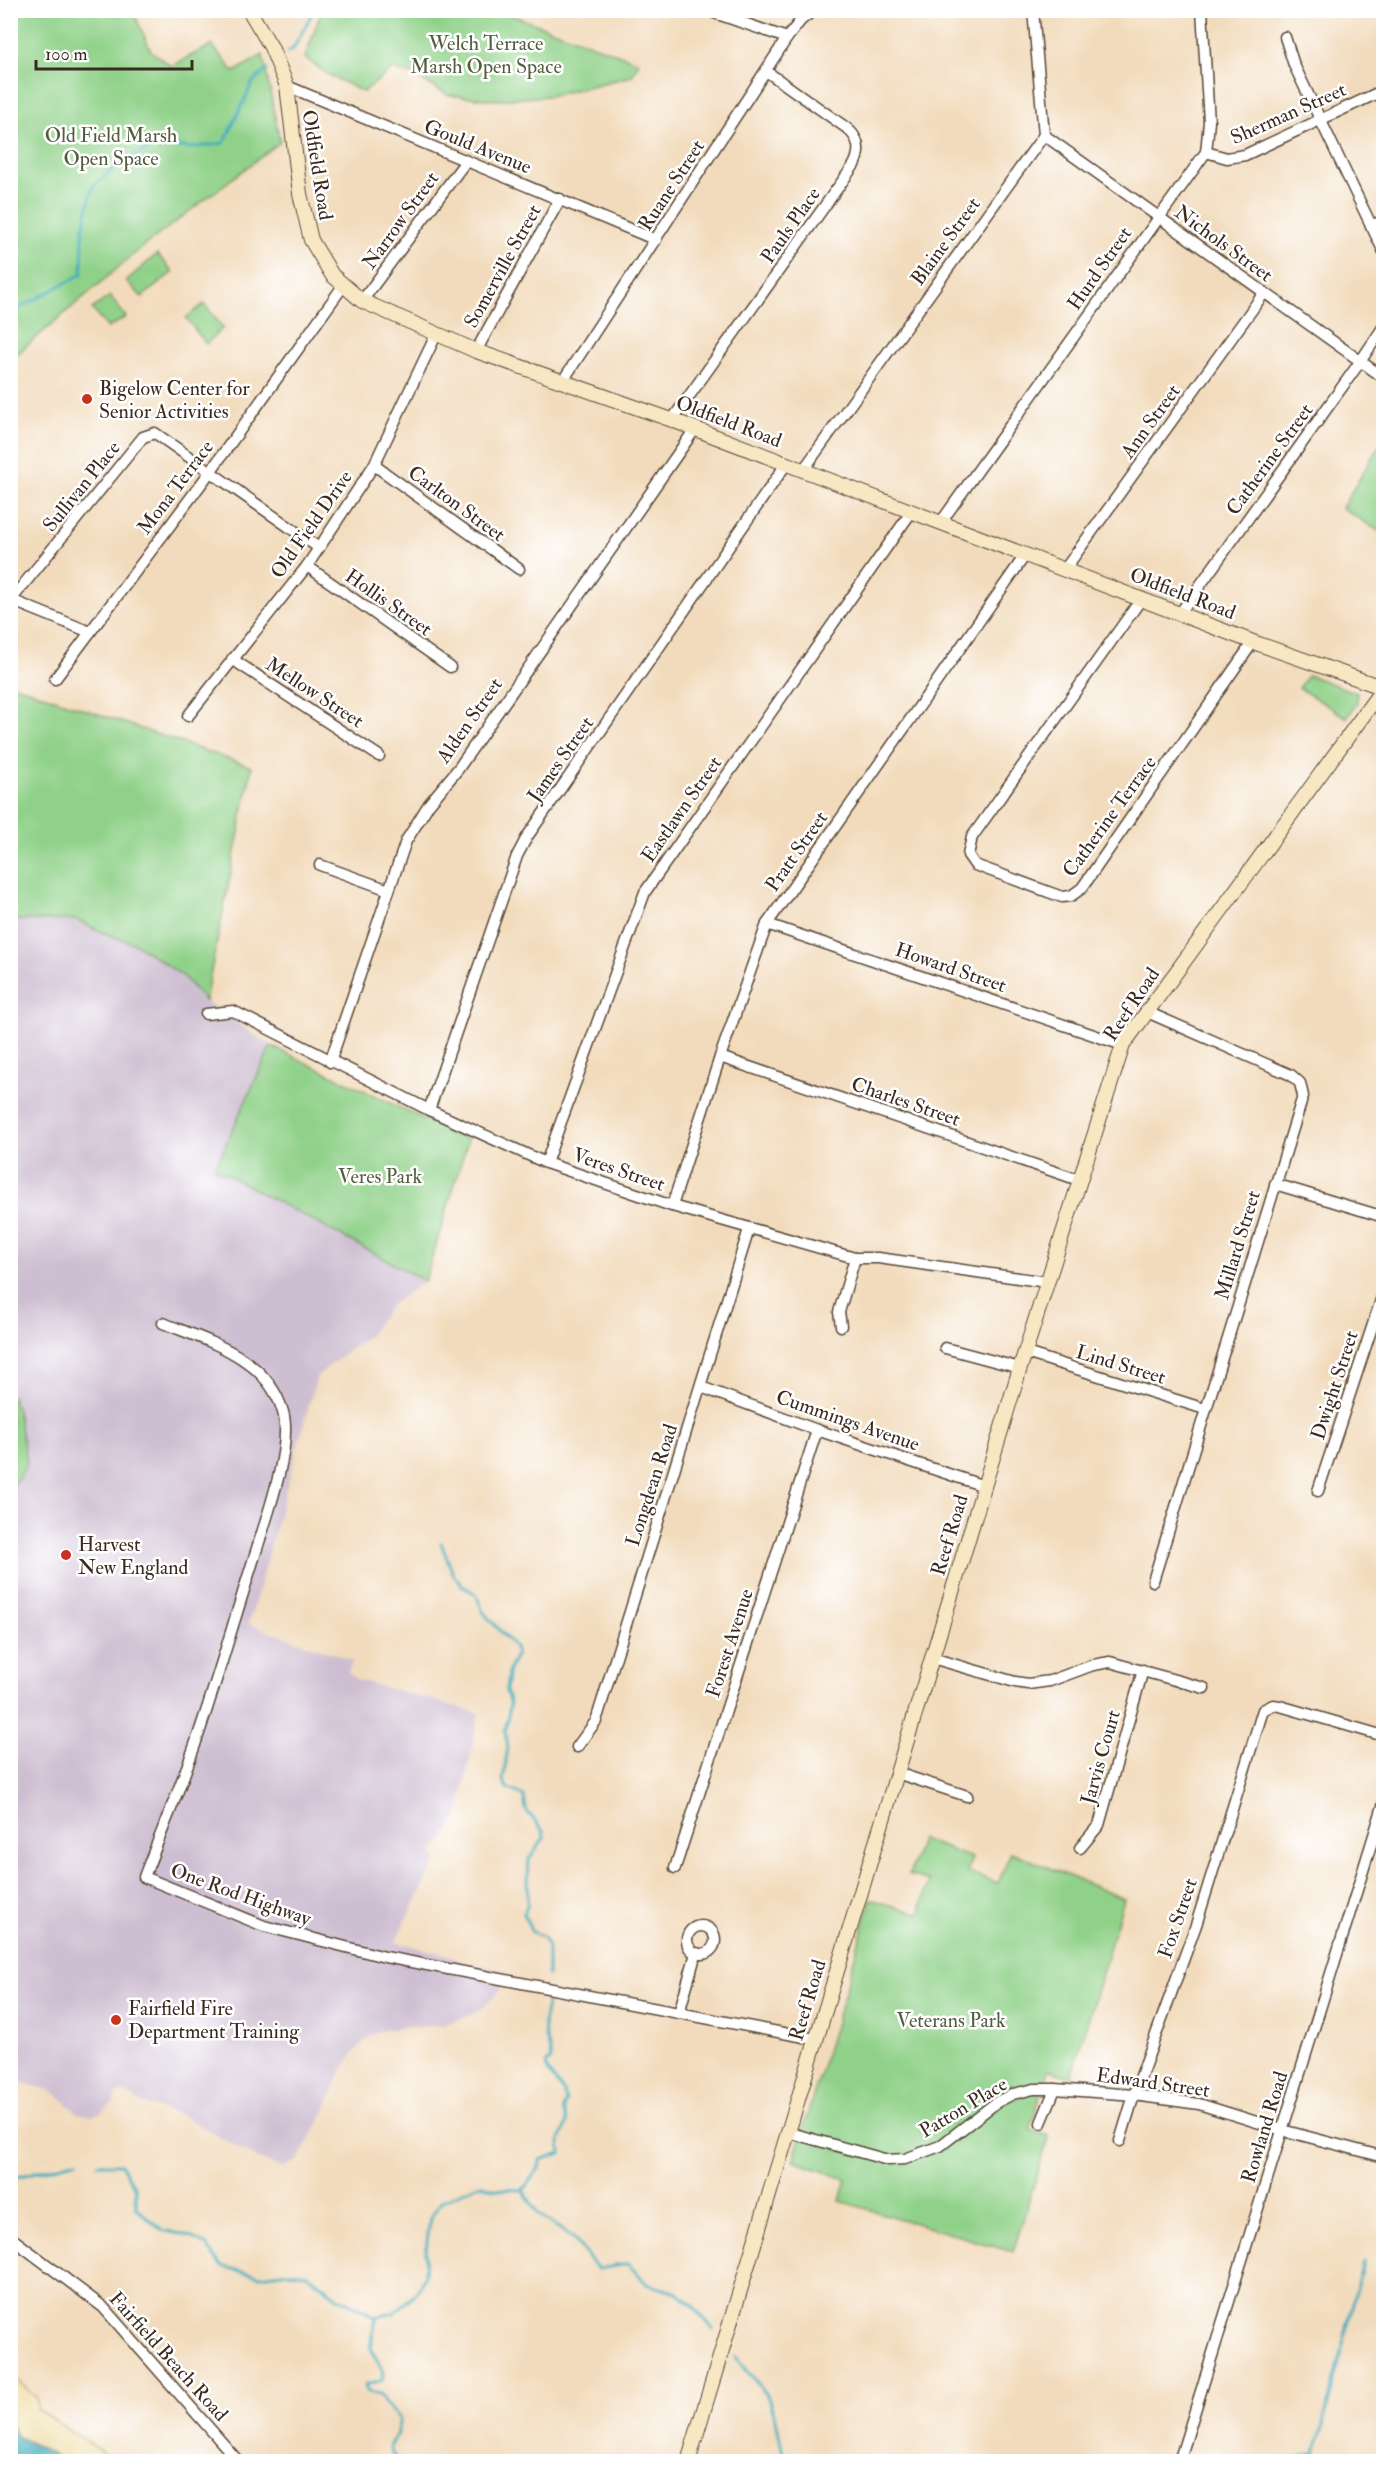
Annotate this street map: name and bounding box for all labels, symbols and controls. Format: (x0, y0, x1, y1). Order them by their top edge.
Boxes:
park label: Welch Terrace Marsh Open Space (410, 31, 562, 80)
scale bar (36, 33, 192, 71)
text: 100 m (45, 43, 88, 66)
street label: Sherman Street (1227, 77, 1350, 150)
street label: Oldfield Road (296, 108, 339, 222)
street label: Gould Avenue (420, 114, 535, 179)
park label: Old Field Marsh Open Space (45, 123, 178, 172)
street label: Ruane Street (633, 135, 710, 236)
street label: Narrow Street (357, 166, 445, 274)
street label: Pauls Place (755, 182, 826, 268)
street label: Blaine Street (905, 192, 986, 290)
street label: Nichols Street (1170, 199, 1278, 288)
street label: Somerville Street (458, 200, 547, 332)
street label: Hurd Street (1062, 221, 1138, 315)
place label: Bigelow Center for Senior Activities (99, 376, 250, 424)
street label: Ann Street (1115, 379, 1186, 464)
street label: Oldfield Road (672, 390, 785, 453)
marker: Bigelow Center for Senior Activities (80, 392, 94, 406)
street label: Catherine Street (1221, 398, 1319, 520)
street label: Mona Terrace (132, 435, 219, 539)
street label: Sullivan Place (37, 436, 126, 537)
street label: Carlton Street (403, 460, 511, 547)
street label: Old Field Drive (265, 465, 358, 583)
street label: Oldfield Road (1126, 562, 1239, 625)
street label: Hollis Street (340, 563, 437, 642)
street label: Mellow Street (261, 651, 369, 734)
street label: Alden Street (430, 672, 508, 769)
street label: James Street (521, 711, 599, 808)
street label: Eastlawn Street (636, 751, 728, 867)
street label: Catherine Terrace (1057, 751, 1162, 882)
street label: Pratt Street (760, 806, 833, 896)
street label: Howard Street (892, 937, 1010, 998)
street label: Reef Road (1098, 963, 1165, 1046)
street label: Charles Street (848, 1071, 964, 1132)
street label: Veres Street (569, 1142, 669, 1197)
park label: Veres Park (338, 1164, 422, 1189)
street label: Millard Street (1209, 1187, 1266, 1303)
street label: Dwight Street (1305, 1327, 1364, 1443)
street label: Lind Street (1073, 1339, 1169, 1390)
street label: Cummings Avenue (773, 1384, 923, 1457)
street label: Longdean Road (620, 1421, 683, 1549)
street label: Reef Road (925, 1491, 974, 1579)
place label: Harvest New England (78, 1532, 189, 1580)
marker: Harvest New England (59, 1548, 73, 1562)
street label: Forest Avenue (700, 1586, 759, 1701)
street label: Jarvis Court (1075, 1707, 1126, 1808)
street label: One Rod Highway (167, 1857, 316, 1932)
street label: Fox Street (1152, 1874, 1203, 1961)
street label: Reef Road (783, 1956, 832, 2044)
place label: Fairfield Fire Department Training (128, 1996, 300, 2045)
park label: Veterans Park (896, 2008, 1006, 2033)
marker: Fairfield Fire Department Training (109, 2013, 123, 2027)
street label: Edward Street (1095, 2062, 1212, 2103)
street label: Rowland Road (1236, 2068, 1293, 2186)
street label: Patton Place (915, 2071, 1012, 2143)
street label: Fairfield Beach Road (104, 2286, 233, 2426)

